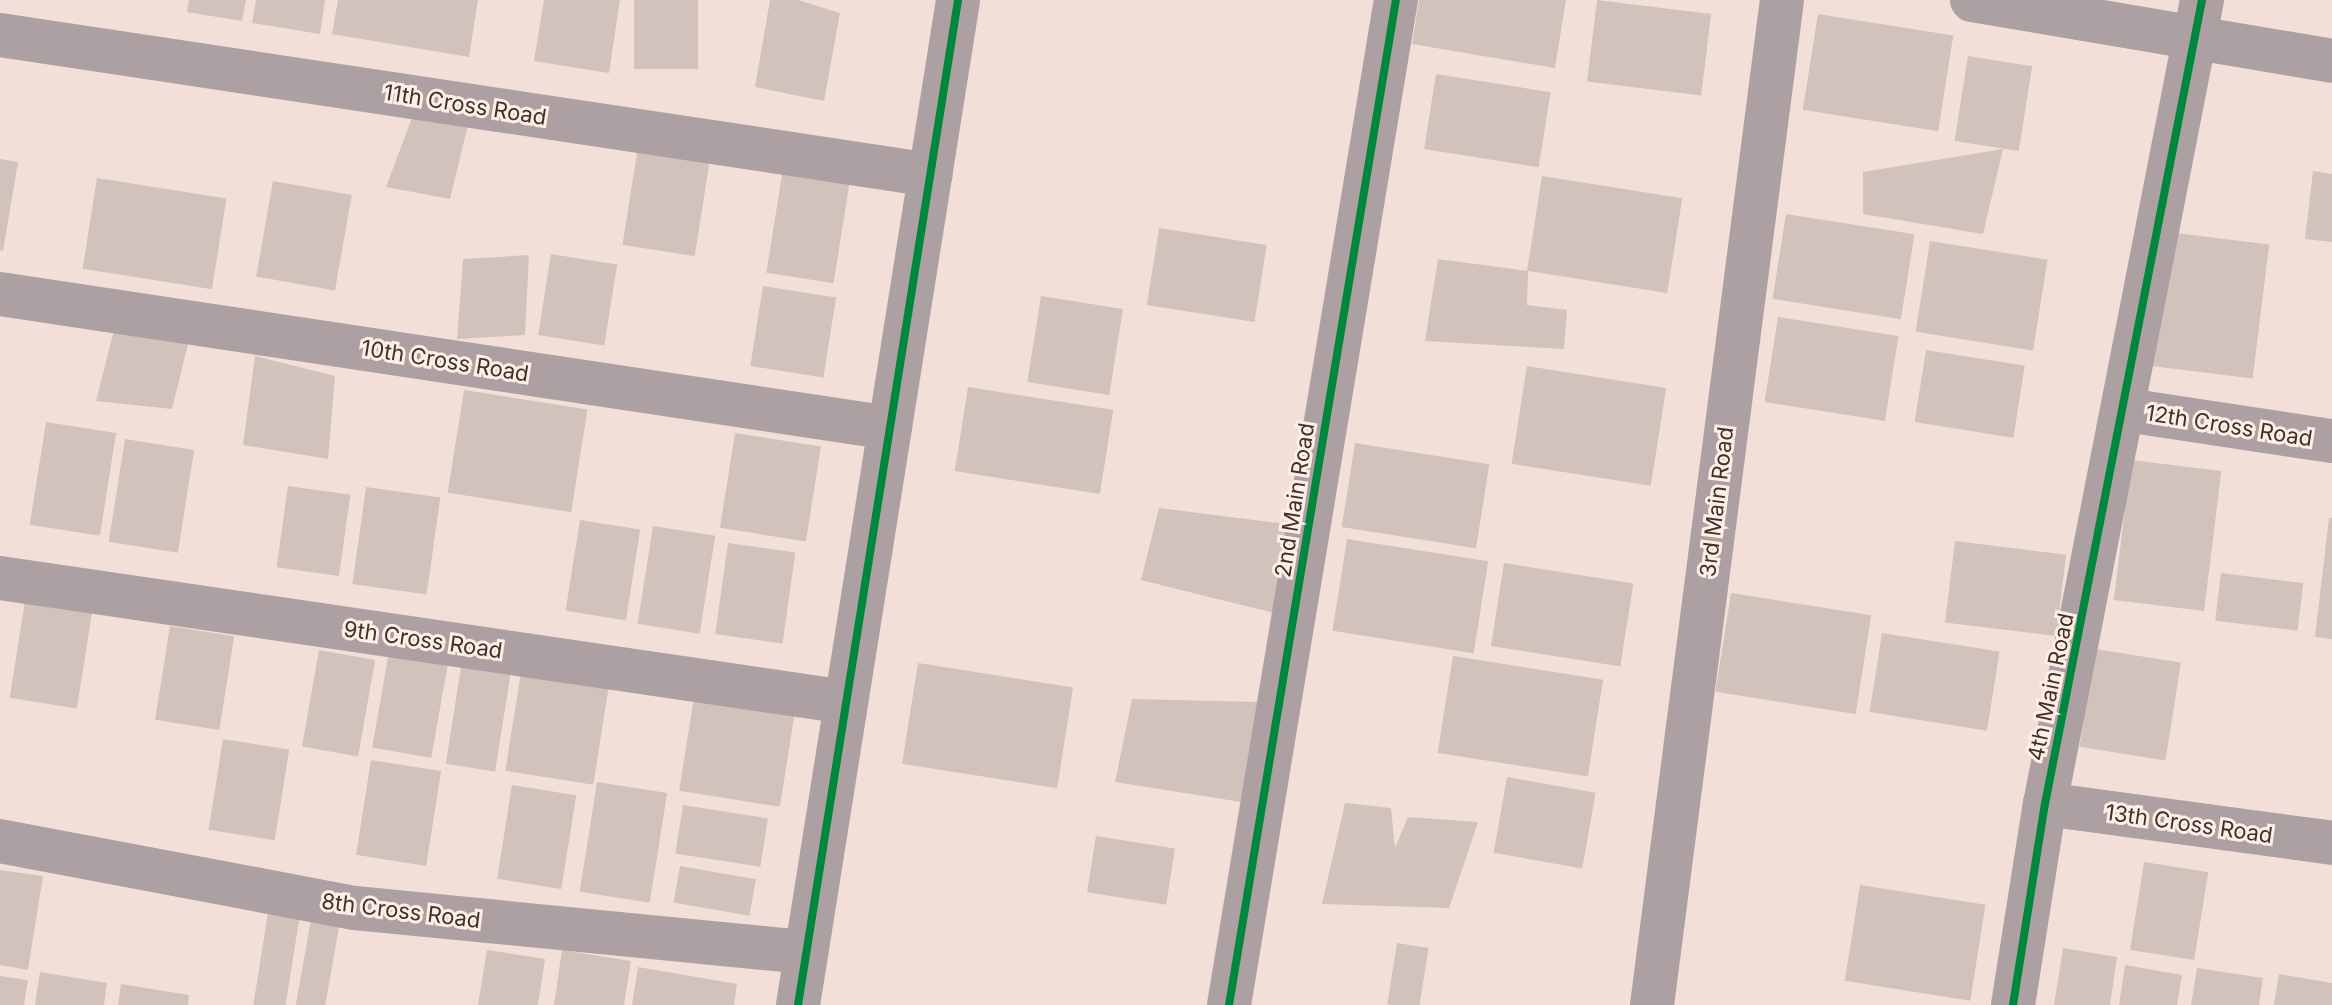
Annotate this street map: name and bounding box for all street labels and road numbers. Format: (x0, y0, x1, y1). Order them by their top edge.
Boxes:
street label: 11th Cross Road (382, 79, 548, 131)
street label: 10th Cross Road (359, 335, 531, 387)
street label: 12th Cross Road (2144, 400, 2314, 452)
street label: 2nd Main Road (1270, 421, 1320, 579)
street label: 3rd Main Road (1695, 425, 1739, 579)
street label: 4th Main Road (2022, 611, 2080, 763)
street label: 9th Cross Road (342, 616, 504, 664)
street label: 13th Cross Road (2104, 799, 2274, 849)
street label: 8th Cross Road (320, 888, 482, 934)

